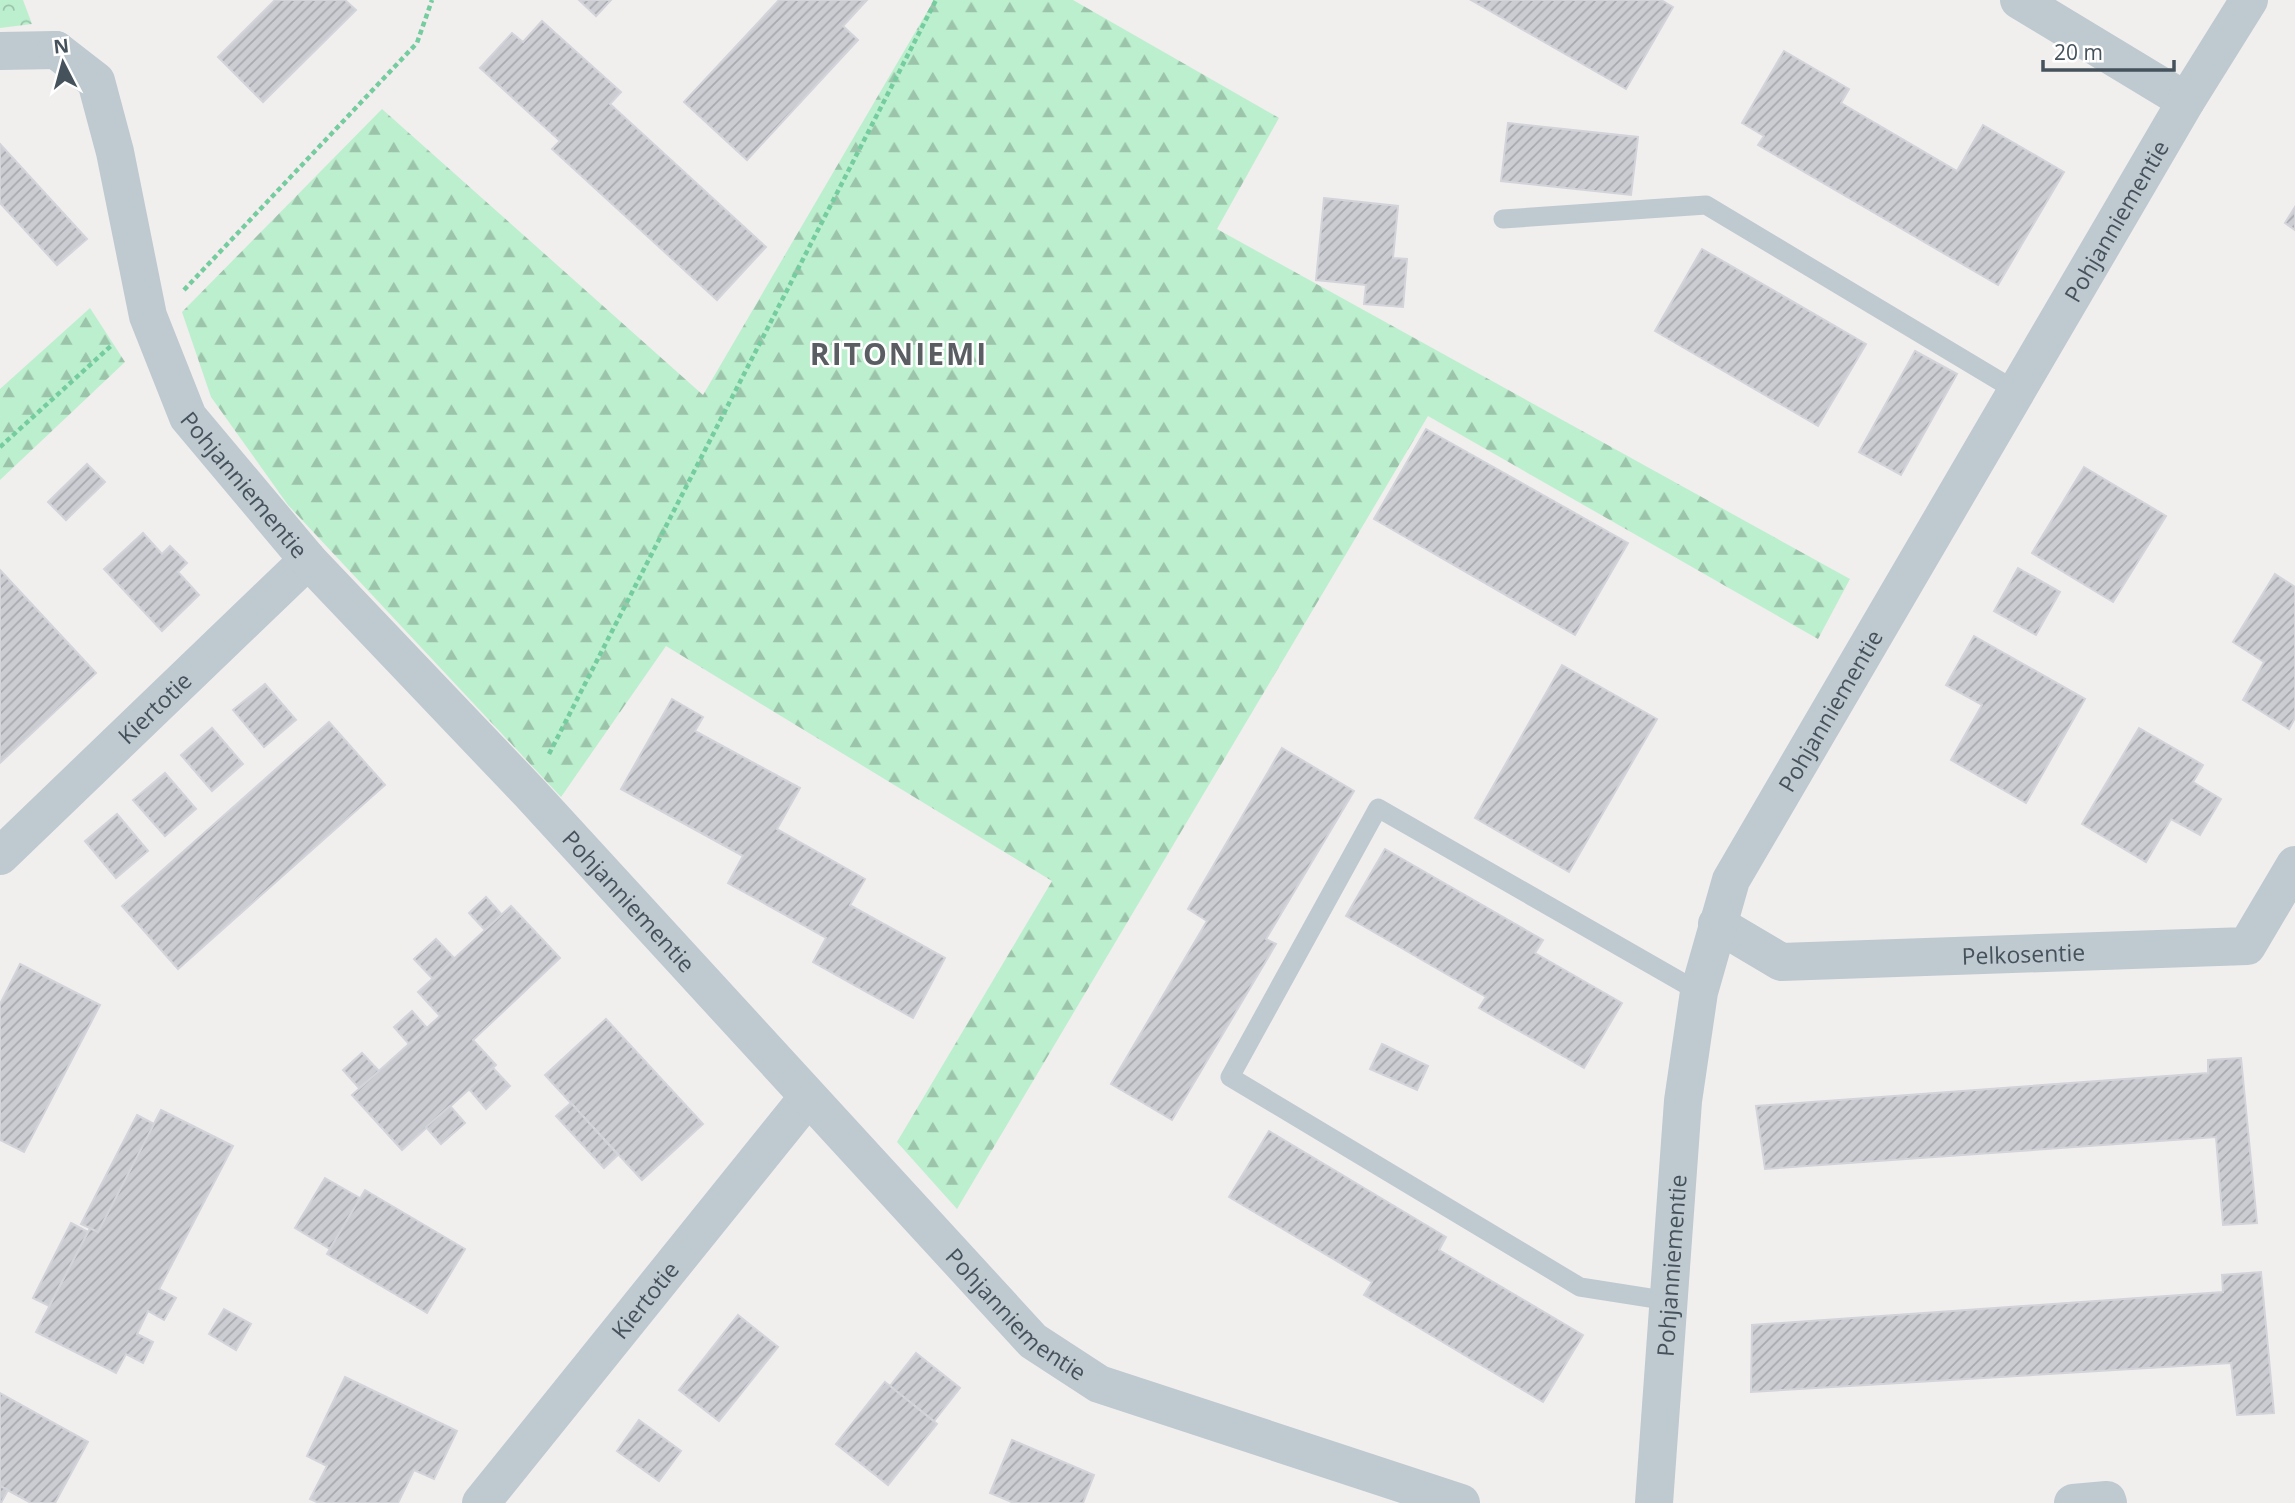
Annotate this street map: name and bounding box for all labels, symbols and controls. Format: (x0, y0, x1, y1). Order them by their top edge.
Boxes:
north arrow (28, 28, 98, 98)
scale bar (2043, 28, 2174, 72)
text: N (52, 32, 70, 60)
text: 20 m (2054, 38, 2103, 66)
street label: Pohjanniementie (2056, 134, 2176, 308)
district label: RITONIEMI (810, 333, 988, 374)
street label: Pohjanniementie (174, 404, 316, 565)
street label: Pohjanniementie (1770, 624, 1890, 797)
street label: Kiertotie (110, 665, 198, 751)
street label: Pohjanniementie (555, 823, 703, 979)
street label: Pelkosentie (1961, 936, 2086, 972)
street label: Pohjanniementie (1649, 1173, 1694, 1358)
street label: Pohjanniementie (939, 1241, 1093, 1388)
street label: Kiertotie (604, 1254, 686, 1345)

